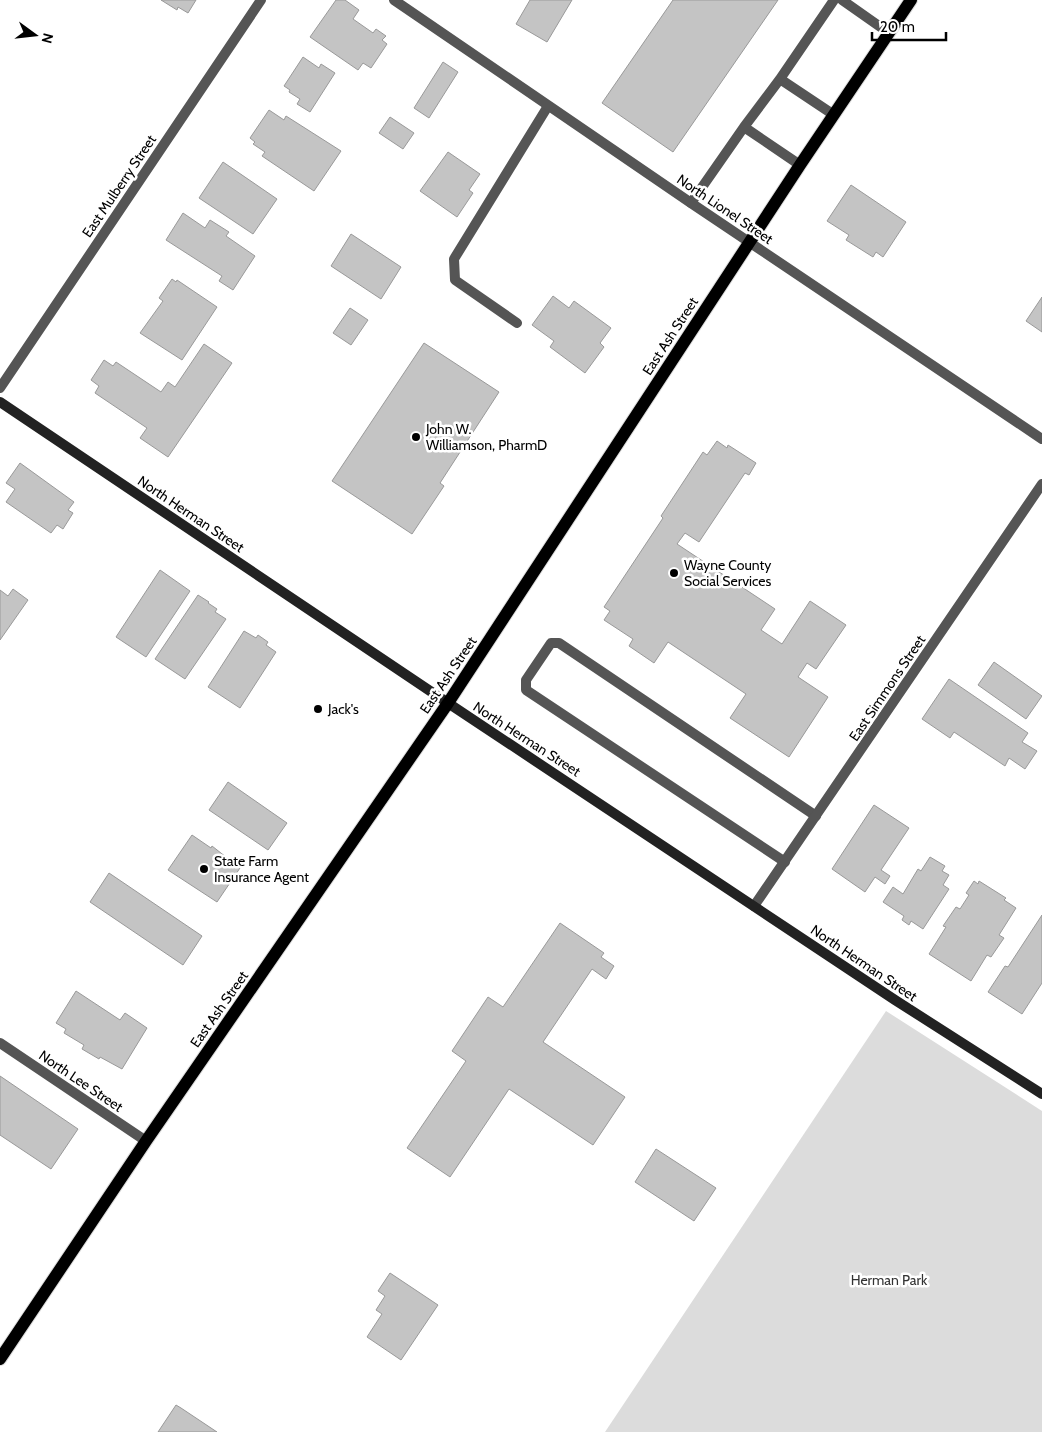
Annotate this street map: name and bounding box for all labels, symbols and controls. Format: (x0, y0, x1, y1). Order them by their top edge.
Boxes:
north arrow (10, 10, 60, 60)
scale bar (872, 10, 946, 42)
text: 20 m (880, 18, 915, 36)
text: N (38, 31, 58, 45)
street label: East Mulberry Street (78, 131, 160, 241)
street label: North Lionel Street (673, 170, 777, 248)
street label: East Ash Street (638, 293, 702, 378)
place label: John W. Williamson, PharmD (425, 420, 547, 454)
marker: John W. Williamson, PharmD (410, 431, 422, 443)
street label: North Herman Street (134, 472, 248, 556)
place label: Wayne County Social Services (684, 556, 771, 590)
marker: Wayne County Social Services (668, 567, 680, 579)
street label: East Simmons Street (845, 631, 929, 745)
street label: East Ash Street (416, 633, 481, 717)
street label: North Herman Street (470, 698, 584, 781)
place label: Jack's (327, 700, 359, 718)
marker: Jack's (312, 703, 324, 715)
place label: State Farm Insurance Agent (214, 852, 309, 886)
marker: State Farm Insurance Agent (198, 863, 210, 875)
street label: North Herman Street (807, 921, 921, 1005)
street label: East Ash Street (186, 967, 252, 1051)
street label: North Lee Street (36, 1046, 127, 1116)
park label: Herman Park (851, 1271, 928, 1289)

